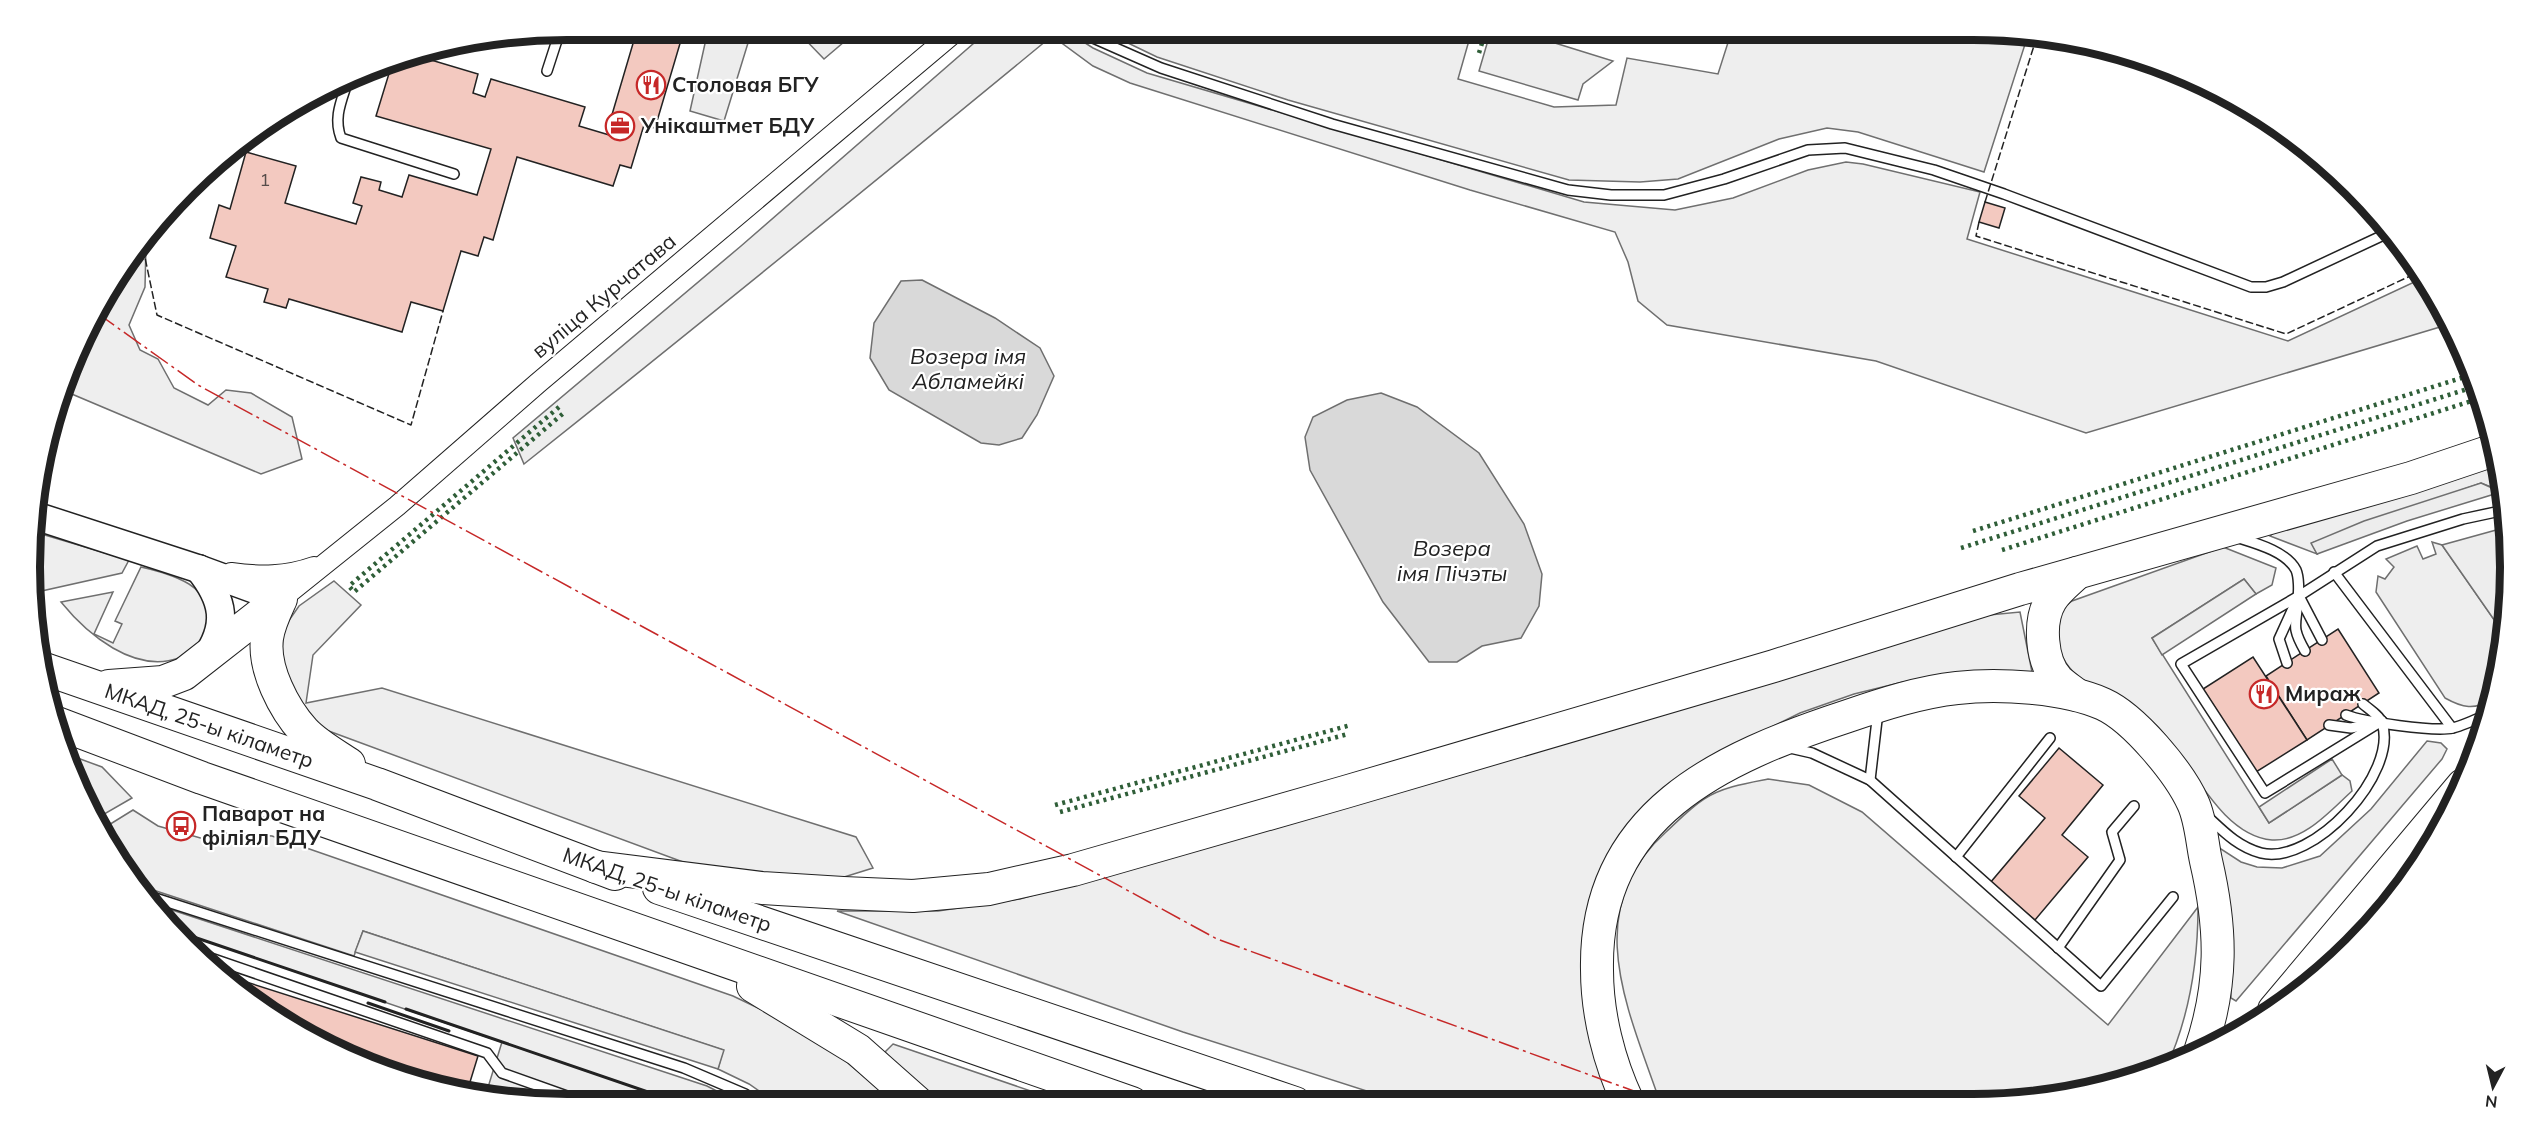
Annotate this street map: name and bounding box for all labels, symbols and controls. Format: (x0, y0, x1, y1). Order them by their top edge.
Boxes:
restaurant icon: Столовая БГУ (635, 69, 667, 101)
place label: Столовая БГУ (672, 71, 819, 97)
office icon: Унікаштмет БДУ (604, 110, 636, 142)
place label: Унікаштмет БДУ (640, 112, 815, 138)
house number: 1 (260, 168, 270, 191)
street label: вуліца Курчатава (526, 227, 681, 363)
water label: Возера імя Абламейкі (910, 342, 1026, 395)
water label: Возера імя Пічэты (1397, 534, 1507, 587)
street label: МКАД, 25-ы кіламетр (102, 677, 317, 773)
restaurant icon: Мираж (2248, 678, 2280, 710)
place label: Мираж (2285, 680, 2361, 706)
place label: Паварот на філіял БДУ (202, 800, 325, 850)
bus stop icon: Паварот на філіял БДУ (165, 810, 197, 842)
street label: МКАД, 25-ы кіламетр (560, 841, 775, 937)
north arrow (2463, 1057, 2523, 1117)
text: N (2484, 1091, 2498, 1113)

